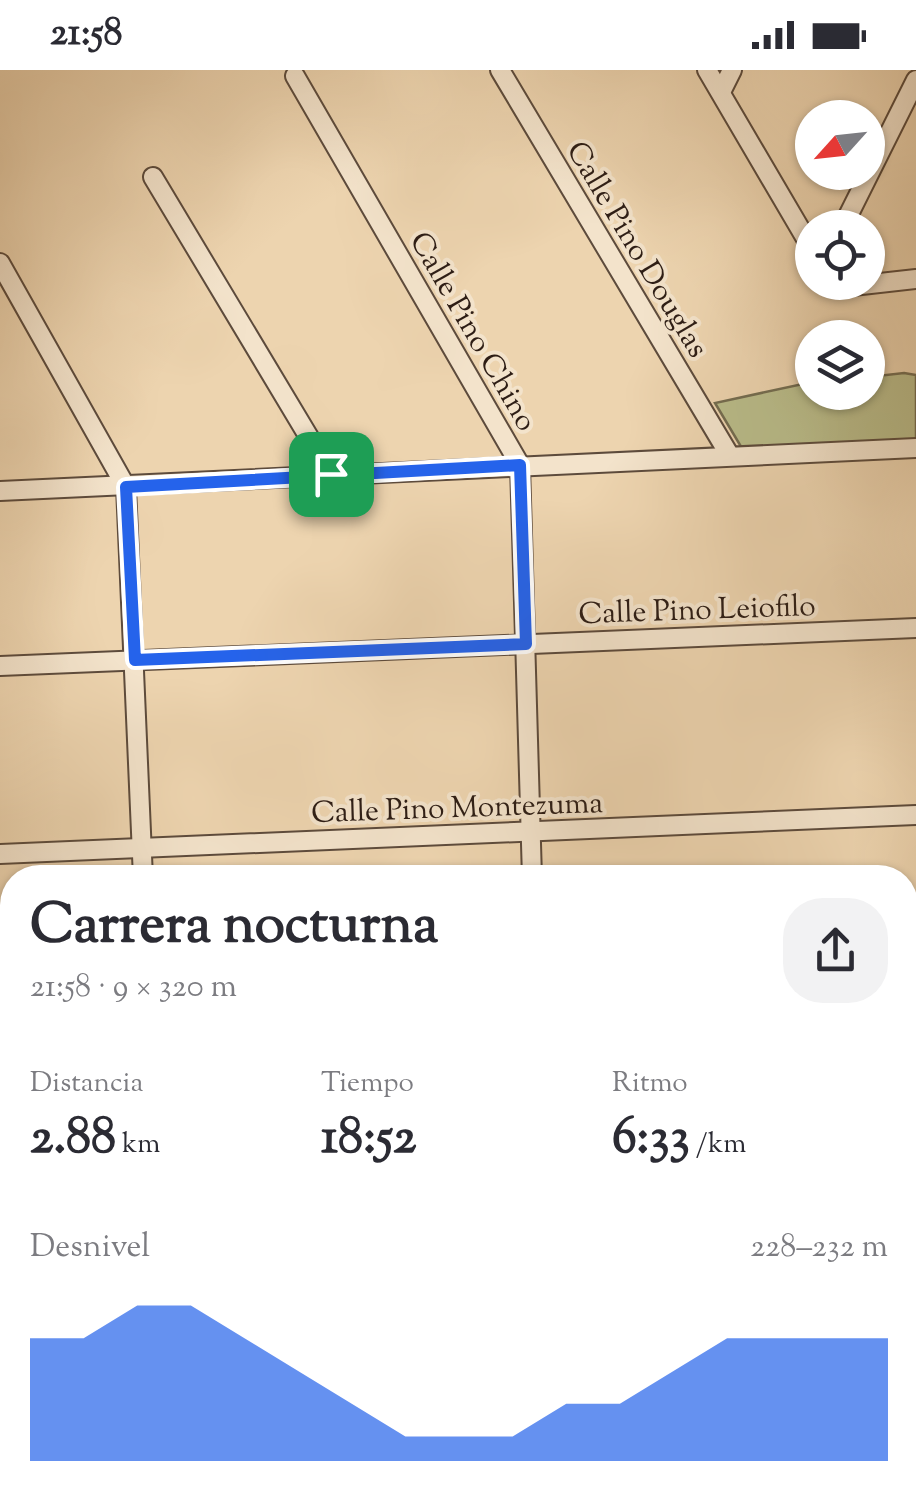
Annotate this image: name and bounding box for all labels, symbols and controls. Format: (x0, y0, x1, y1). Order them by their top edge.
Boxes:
text: 21:58 (50, 8, 123, 62)
north arrow (795, 100, 885, 190)
map controls (795, 100, 885, 410)
street label: Calle Pino Douglas (554, 134, 718, 367)
button: locate (795, 210, 885, 300)
street label: Calle Pino Chino (397, 225, 546, 440)
button: layers (795, 320, 885, 410)
pin (289, 432, 374, 517)
icon: arrive (304, 447, 359, 502)
street label: Calle Pino Leiofilo (578, 586, 816, 637)
street label: Calle Pino Montezuma (310, 783, 604, 836)
text: Carrera nocturna (30, 888, 438, 967)
button: share (783, 898, 888, 1003)
text: 21:58 · 9 × 320 m (30, 965, 237, 1011)
text: Distancia (30, 1064, 143, 1104)
text: Tiempo (321, 1064, 414, 1104)
text: Ritmo (612, 1064, 688, 1104)
text: 2.88 (30, 1104, 116, 1176)
text: 18:52 (321, 1104, 417, 1176)
text: 6:33 (612, 1104, 690, 1176)
text: km (116, 1125, 160, 1165)
text: /km (690, 1125, 746, 1165)
text: Desnivel (30, 1225, 150, 1271)
text: 228–232 m (750, 1225, 888, 1271)

